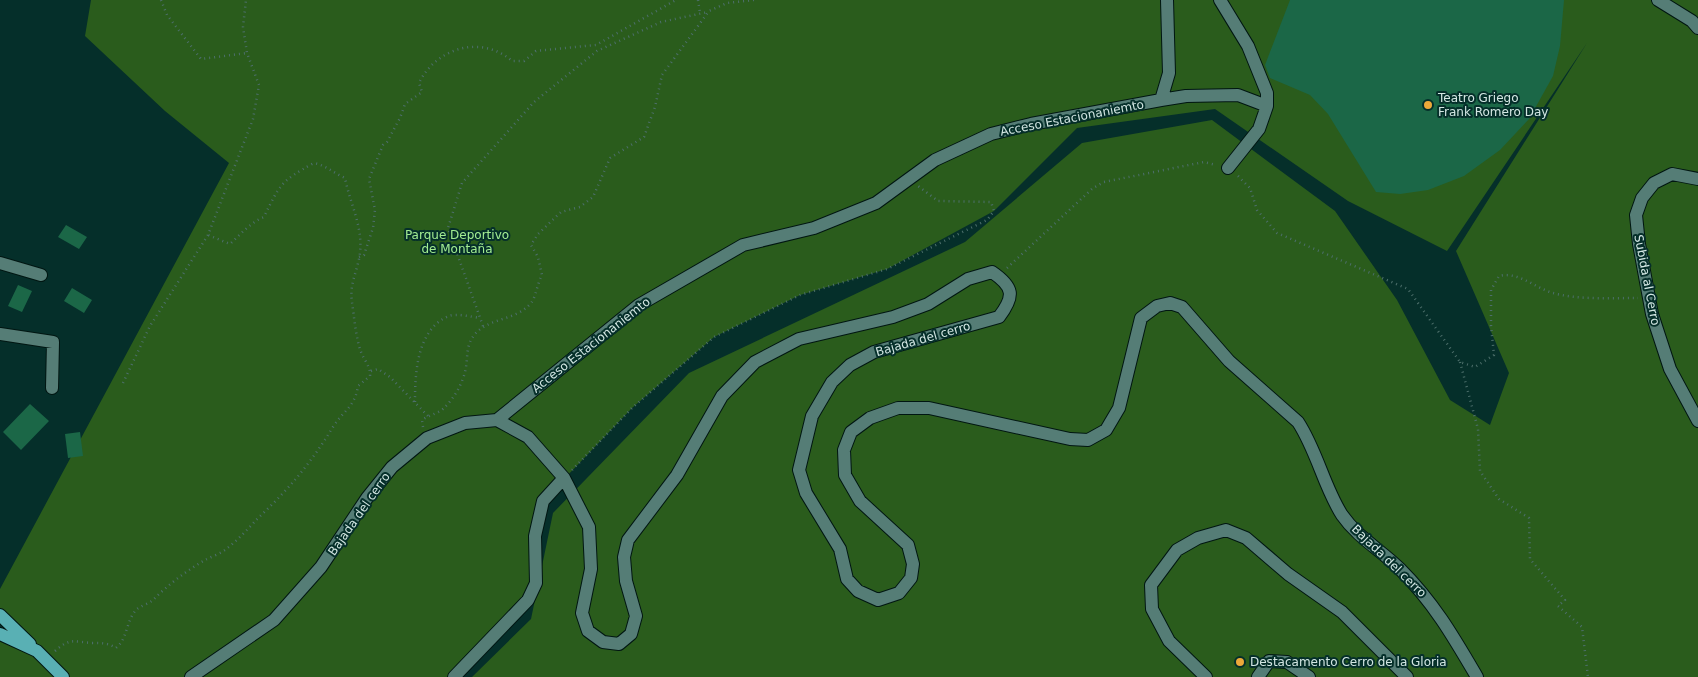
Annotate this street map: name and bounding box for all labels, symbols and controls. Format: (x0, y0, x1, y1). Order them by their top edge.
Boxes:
place label: Teatro Griego Frank Romero Day (1437, 91, 1548, 119)
street label: Acceso Estacionaniemto (999, 97, 1145, 139)
marker: Teatro Griego Frank Romero Day (1422, 99, 1434, 111)
park label: Parque Deportivo de Montaña (405, 228, 509, 256)
street label: Subida al Cerro (1631, 234, 1663, 326)
street label: Acceso Estacionaniemto (529, 294, 653, 396)
street label: Bajada del cerro (874, 319, 972, 359)
street label: Bajada del cerro (325, 470, 393, 558)
street label: Bajada del cerro (1349, 522, 1429, 600)
place label: Destacamento Cerro de la Gloria (1250, 655, 1447, 669)
marker: Destacamento Cerro de la Gloria (1234, 656, 1246, 668)

